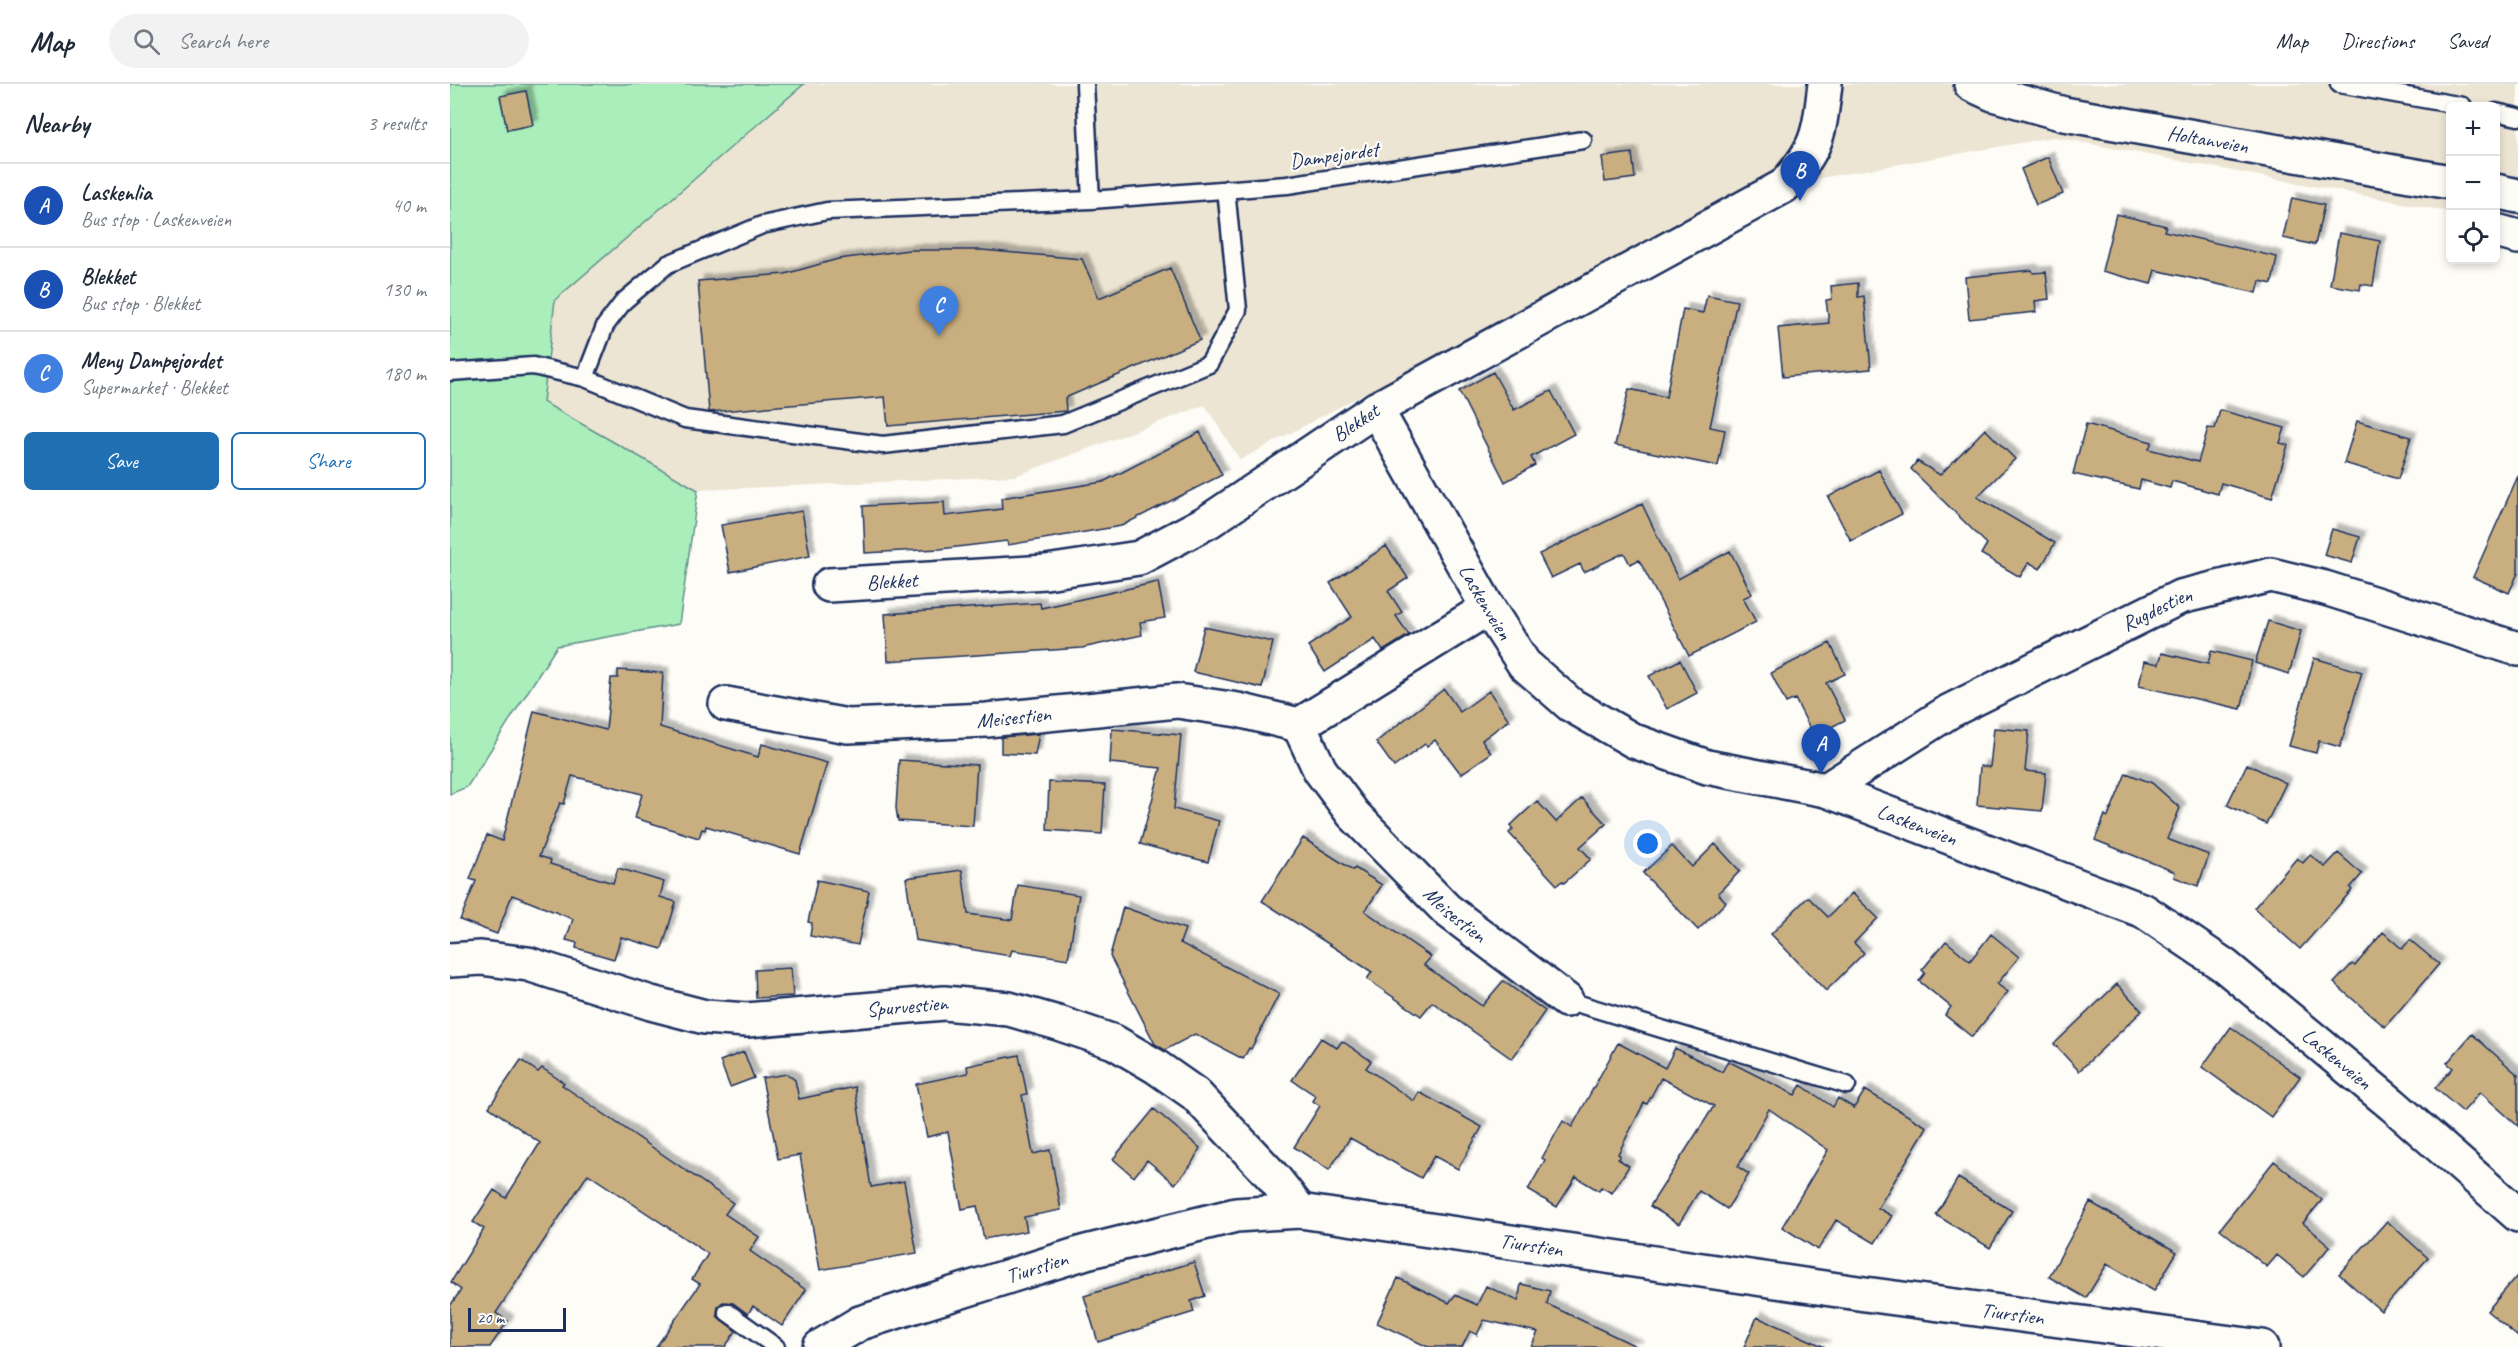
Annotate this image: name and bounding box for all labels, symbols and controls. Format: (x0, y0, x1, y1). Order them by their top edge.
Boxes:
search box (109, 14, 529, 68)
text: Map (30, 24, 73, 59)
icon: search (130, 25, 163, 58)
text: Search here (178, 27, 268, 55)
text: Map (2276, 28, 2308, 54)
text: Directions (2341, 28, 2414, 54)
text: Saved (2447, 28, 2488, 54)
map controls (2446, 102, 2500, 264)
button: + (2446, 102, 2500, 156)
text: Nearby (24, 107, 89, 140)
text: 3 results (367, 111, 426, 136)
street label: Holtanveien (2165, 119, 2251, 159)
street label: Dampejordet (1288, 136, 1383, 174)
pin: B (1780, 152, 1820, 201)
button: − (2446, 156, 2500, 210)
text: Laskenlia (81, 179, 152, 207)
text: A (38, 193, 49, 218)
text: 40 m (392, 193, 426, 218)
text: Bus stop · Laskenveien (81, 207, 231, 232)
button: locate (2446, 210, 2500, 264)
text: Blekket (81, 263, 135, 291)
text: B (38, 277, 49, 302)
text: 130 m (383, 277, 426, 302)
pin: C (920, 286, 958, 336)
text: Bus stop · Blekket (81, 291, 200, 316)
text: Meny Dampejordet (81, 347, 221, 375)
text: C (39, 361, 48, 386)
text: 180 m (383, 361, 426, 386)
text: Supermarket · Blekket (81, 375, 228, 400)
street label: Blekket (1327, 397, 1385, 448)
button: Save (24, 432, 219, 490)
button: Share (231, 432, 426, 490)
street label: Laskenveien (1453, 560, 1518, 645)
street label: Blekket (866, 567, 920, 596)
street label: Rugdestien (2117, 581, 2195, 637)
street label: Meisestien (976, 701, 1053, 733)
pin: A (1802, 724, 1840, 774)
street label: Laskenveien (1874, 798, 1961, 852)
your location (1633, 829, 1662, 858)
street label: Meisestien (1418, 881, 1492, 949)
street label: Spurvestien (865, 990, 950, 1023)
street label: Laskenveien (2297, 1022, 2378, 1096)
street label: Tiurstien (1498, 1228, 1565, 1263)
street label: Tiurstien (1003, 1245, 1071, 1289)
street label: Tiurstien (1979, 1297, 2046, 1331)
scale bar (468, 1305, 566, 1332)
text: 20 m (477, 1308, 504, 1328)

